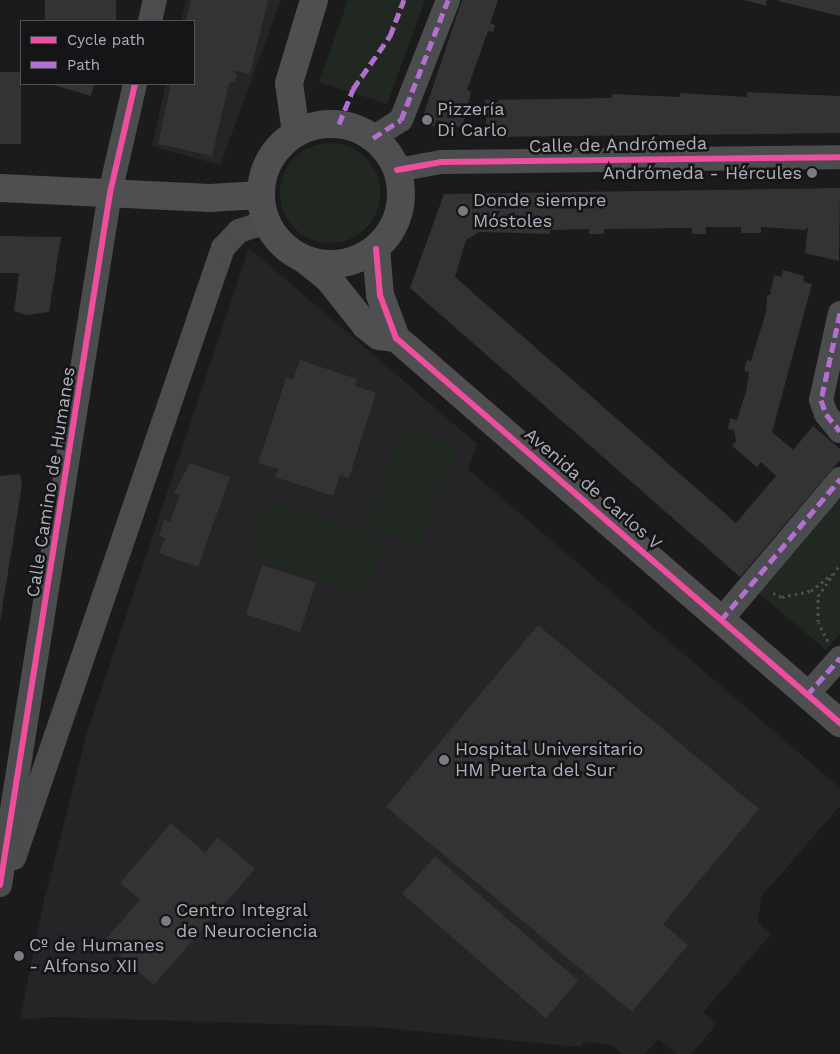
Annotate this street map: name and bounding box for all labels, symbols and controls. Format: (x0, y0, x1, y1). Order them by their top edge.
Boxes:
legend (20, 20, 195, 85)
text: Cycle path (67, 31, 145, 49)
text: Path (67, 56, 100, 74)
place label: Pizzería Di Carlo (437, 99, 507, 142)
marker: Pizzería Di Carlo (421, 114, 433, 126)
street label: Calle de Andrómeda (528, 133, 708, 157)
place label: Andrómeda - Hércules (602, 162, 802, 184)
marker: Andrómeda - Hércules (806, 167, 818, 179)
place label: Donde siempre Móstoles (473, 190, 606, 232)
marker: Donde siempre Móstoles (457, 205, 469, 217)
street label: Calle Camino de Humanes (22, 365, 80, 599)
street label: Avenida de Carlos V (520, 423, 666, 555)
place label: Hospital Universitario HM Puerta del Sur (455, 739, 644, 782)
marker: Hospital Universitario HM Puerta del Sur (437, 753, 451, 767)
place label: Centro Integral de Neurociencia (176, 900, 318, 942)
marker: Centro Integral de Neurociencia (160, 915, 172, 927)
place label: Cº de Humanes - Alfonso XII (29, 935, 164, 978)
marker: Cº de Humanes - Alfonso XII (13, 950, 25, 962)

